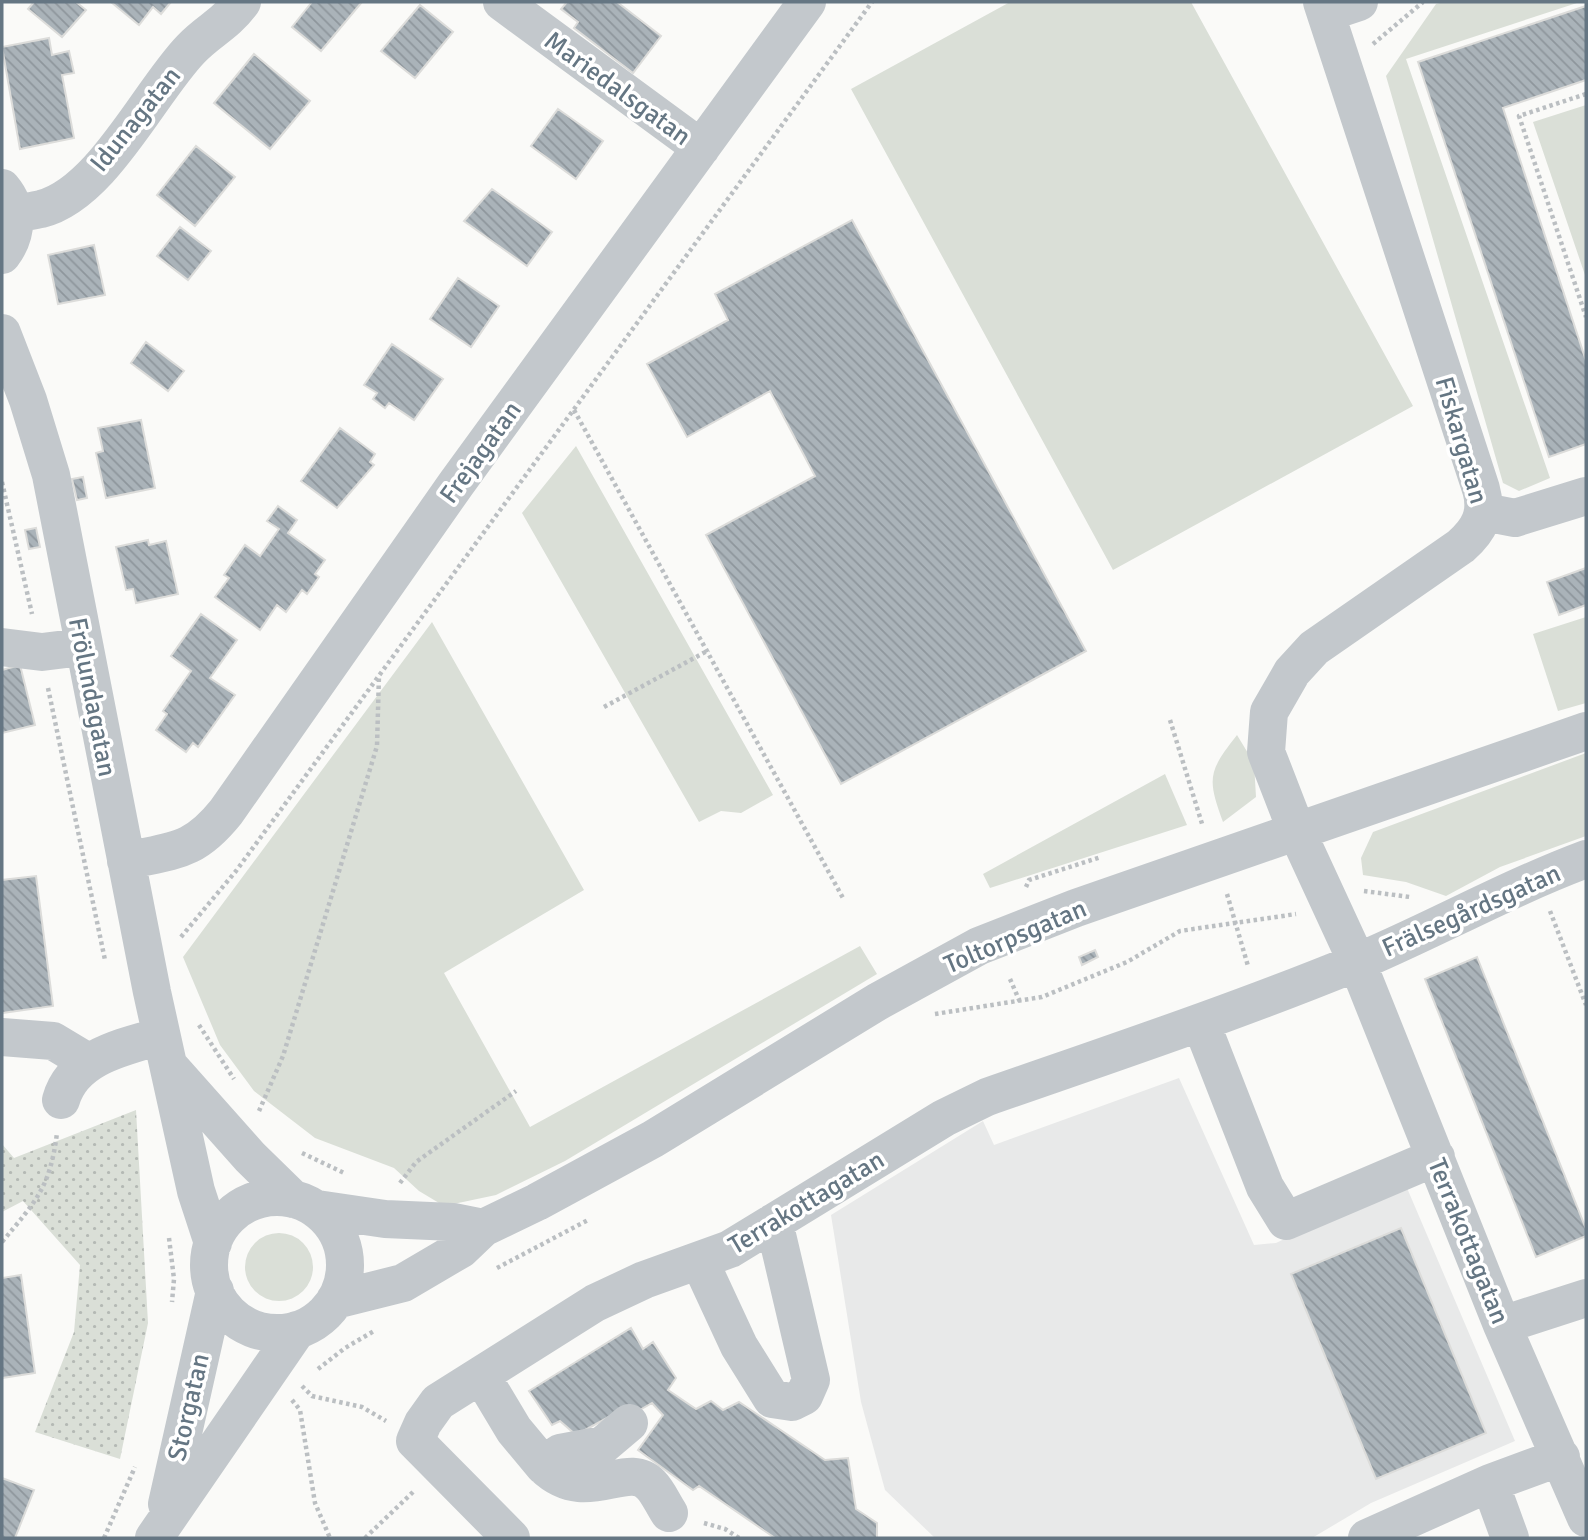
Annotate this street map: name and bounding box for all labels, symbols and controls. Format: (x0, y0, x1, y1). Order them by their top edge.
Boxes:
street label: Mariedalsgatan (538, 25, 697, 153)
street label: Idunagatan (84, 61, 188, 179)
street label: Fiskargatan (1428, 373, 1494, 507)
street label: Frejagatan (433, 395, 529, 510)
street label: Frölundagatan (61, 615, 123, 779)
street label: Frälsegårdsgatan (1377, 857, 1566, 965)
street label: Toltorpsgatan (939, 893, 1091, 981)
street label: Terrakottagatan (723, 1144, 890, 1262)
street label: Terrakottagatan (1420, 1154, 1516, 1329)
street label: Storgatan (161, 1350, 217, 1464)

